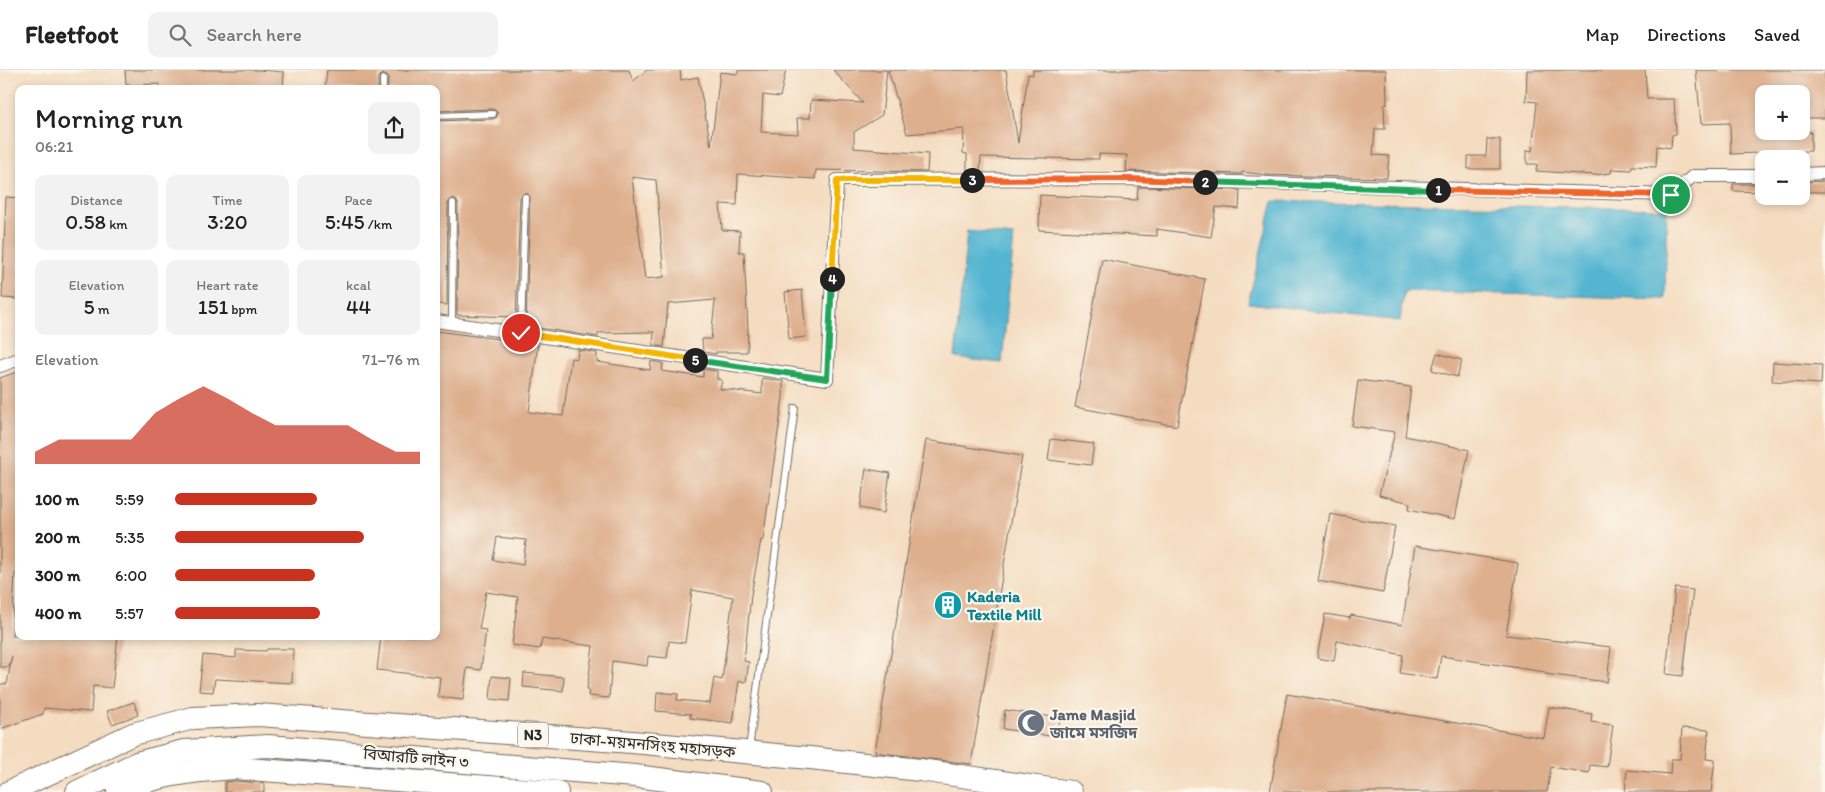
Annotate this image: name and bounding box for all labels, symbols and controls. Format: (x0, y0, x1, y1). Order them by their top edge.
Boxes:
search box (148, 12, 498, 57)
text: Fleetfoot (25, 20, 118, 49)
icon: search (166, 21, 194, 49)
text: Search here (206, 23, 302, 46)
text: Map (1586, 24, 1619, 46)
text: Directions (1647, 24, 1726, 46)
text: Saved (1754, 24, 1800, 46)
map controls (1755, 85, 1810, 205)
button: + (1755, 85, 1810, 140)
text: Morning run (35, 101, 183, 135)
button: share (368, 102, 420, 154)
text: 06:21 (35, 137, 73, 156)
button: − (1755, 150, 1810, 205)
pin: 3 (960, 168, 984, 192)
pin: 2 (1192, 170, 1218, 194)
text: 3 (969, 172, 976, 189)
text: 2 (1202, 174, 1209, 191)
pin (1650, 174, 1692, 216)
pin: 1 (1426, 178, 1450, 202)
icon: arrive (1657, 181, 1685, 209)
text: 1 (1435, 182, 1442, 199)
text: Distance (70, 192, 123, 209)
text: Time (213, 192, 242, 209)
text: Pace (344, 192, 373, 209)
text: 0.58 (65, 209, 106, 234)
text: 3:20 (207, 209, 248, 234)
text: 5:45 (325, 209, 365, 234)
text: km (106, 216, 128, 233)
text: /km (365, 216, 392, 233)
pin: 4 (820, 266, 844, 292)
text: 4 (828, 271, 837, 288)
text: Elevation (69, 277, 124, 294)
text: Heart rate (197, 277, 258, 294)
text: kcal (346, 277, 371, 294)
text: 5 (84, 294, 95, 319)
text: 151 (198, 294, 228, 319)
text: 44 (346, 294, 371, 319)
text: m (95, 301, 109, 318)
text: bpm (228, 301, 257, 318)
pin (500, 312, 542, 354)
icon: check (507, 319, 535, 347)
pin: 5 (682, 348, 708, 372)
text: Elevation (35, 350, 99, 369)
text: 71–76 m (362, 350, 420, 369)
text: 5 (692, 352, 699, 369)
text: 100 m (35, 490, 79, 509)
text: 5:59 (115, 490, 144, 509)
text: 200 m (35, 528, 80, 547)
text: 5:35 (115, 528, 144, 547)
text: 300 m (35, 566, 81, 585)
text: 6:00 (115, 566, 147, 585)
place label: Kaderia Textile Mill (966, 587, 1042, 624)
building icon: Kaderia Textile Mill (933, 590, 963, 620)
text: 400 m (35, 604, 81, 623)
text: 5:57 (115, 604, 144, 623)
place label: Jame Masjid জামে মসজিদ (1049, 705, 1138, 742)
mosque icon: Jame Masjid জামে মসজিদ (1016, 708, 1046, 738)
road number: N3 (518, 722, 548, 748)
street label: ঢাকা-ময়মনসিংহ মহাসড়ক (568, 728, 738, 762)
street label: বিআরটি লাইন ৩ (362, 744, 470, 772)

